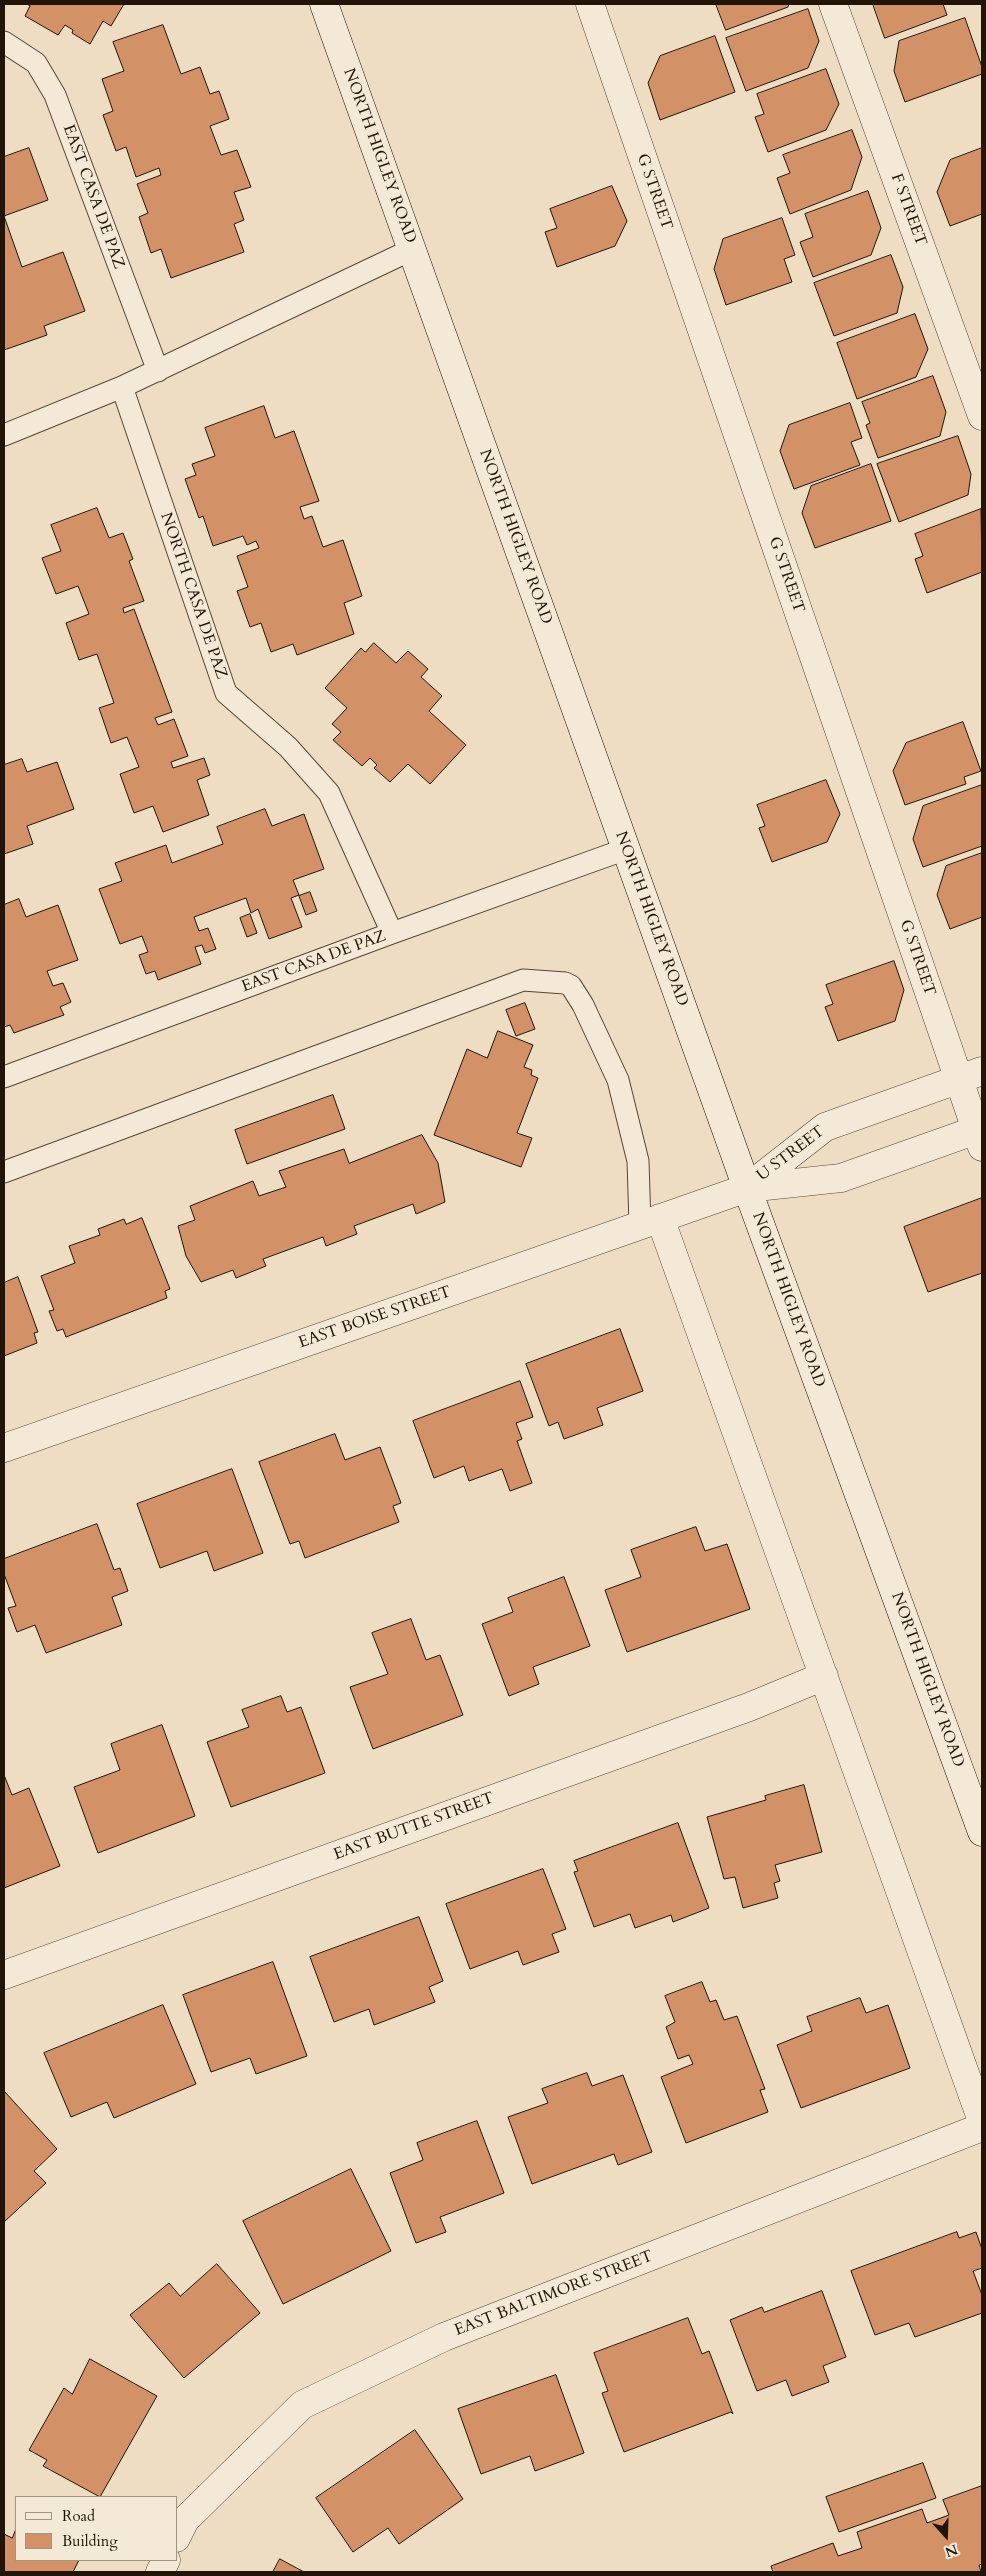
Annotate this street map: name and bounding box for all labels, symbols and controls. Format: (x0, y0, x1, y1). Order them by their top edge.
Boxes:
street label: NORTH HIGLEY ROAD (338, 66, 420, 246)
street label: EAST CASA DE PAZ (58, 122, 128, 272)
street label: G STREET (632, 151, 676, 233)
street label: F STREET (886, 171, 930, 249)
street label: NORTH HIGLEY ROAD (474, 447, 556, 627)
street label: NORTH CASA DE PAZ (155, 510, 231, 682)
street label: G STREET (764, 534, 808, 616)
street label: NORTH HIGLEY ROAD (610, 829, 692, 1009)
street label: G STREET (895, 917, 939, 999)
street label: EAST CASA DE PAZ (239, 927, 389, 997)
street label: U STREET (753, 1122, 829, 1186)
street label: NORTH HIGLEY ROAD (747, 1210, 829, 1390)
street label: EAST BOISE STREET (296, 1283, 454, 1353)
street label: NORTH HIGLEY ROAD (886, 1590, 968, 1770)
street label: EAST BUTTE STREET (331, 1789, 497, 1865)
street label: EAST BALTIMORE STREET (452, 2247, 656, 2341)
legend (15, 2496, 178, 2561)
text: Road (62, 2506, 95, 2526)
north arrow (921, 2511, 971, 2561)
text: Building (62, 2531, 118, 2551)
text: N (942, 2540, 960, 2562)

